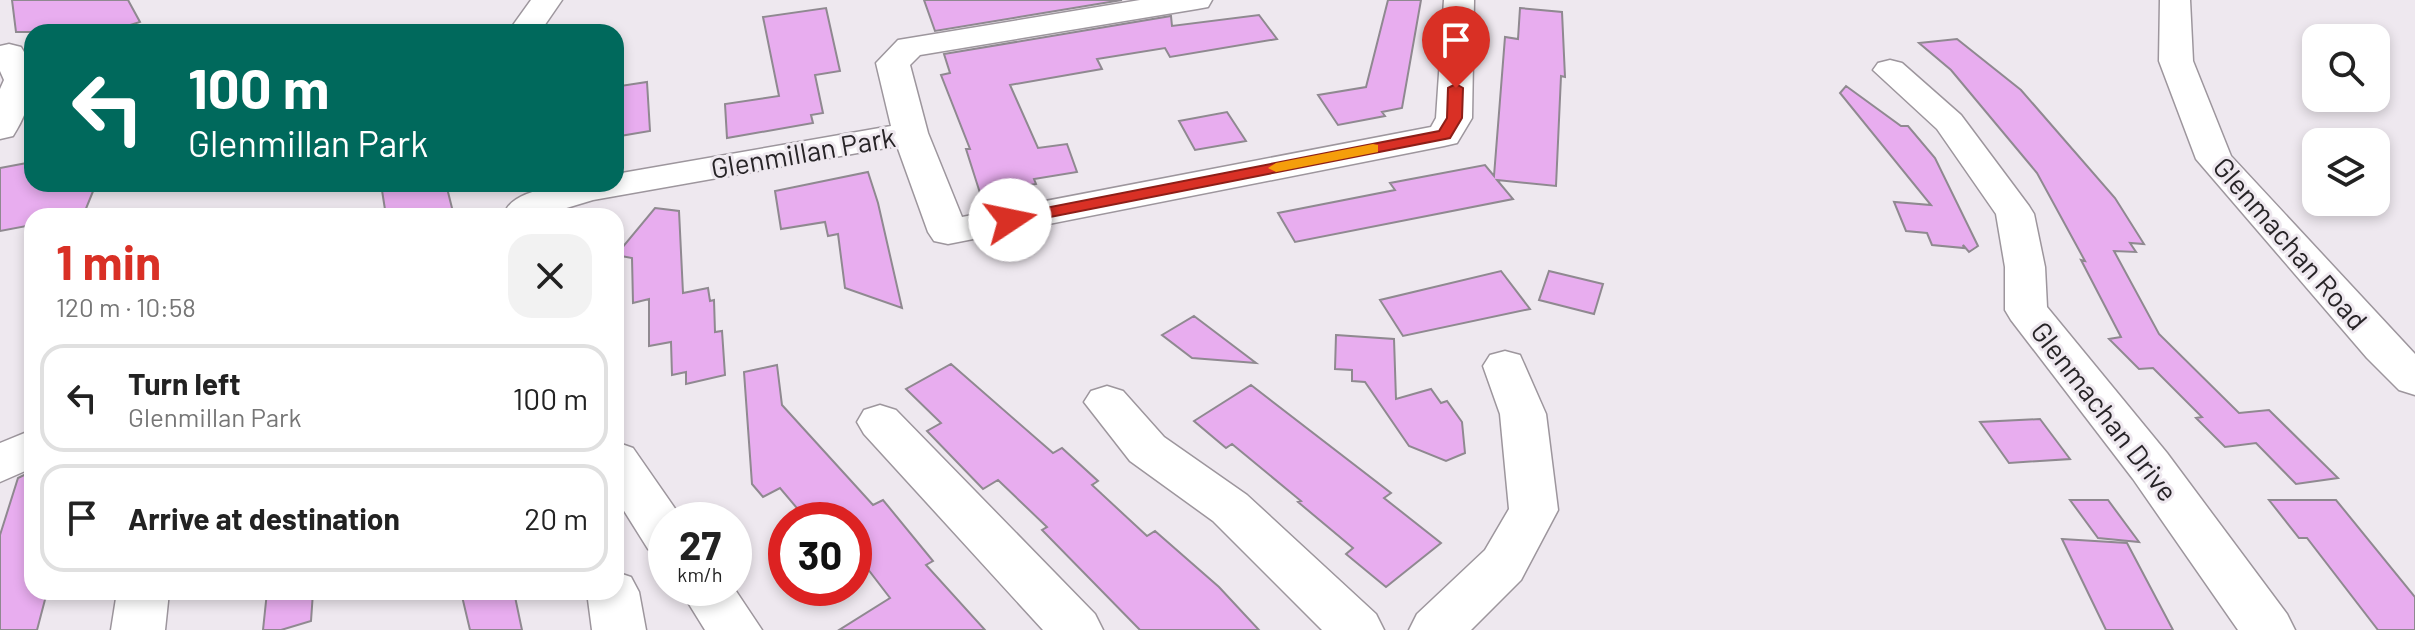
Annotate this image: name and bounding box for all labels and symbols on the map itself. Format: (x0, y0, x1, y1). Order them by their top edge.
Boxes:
pin (1422, 6, 1490, 88)
street label: Glenmillan Park (708, 119, 898, 185)
street label: Glenmachan Road (2207, 150, 2375, 336)
position arrow (968, 178, 1052, 262)
street label: Glenmachan Drive (2024, 315, 2186, 507)
speed limit sign: 30 (768, 502, 872, 606)

